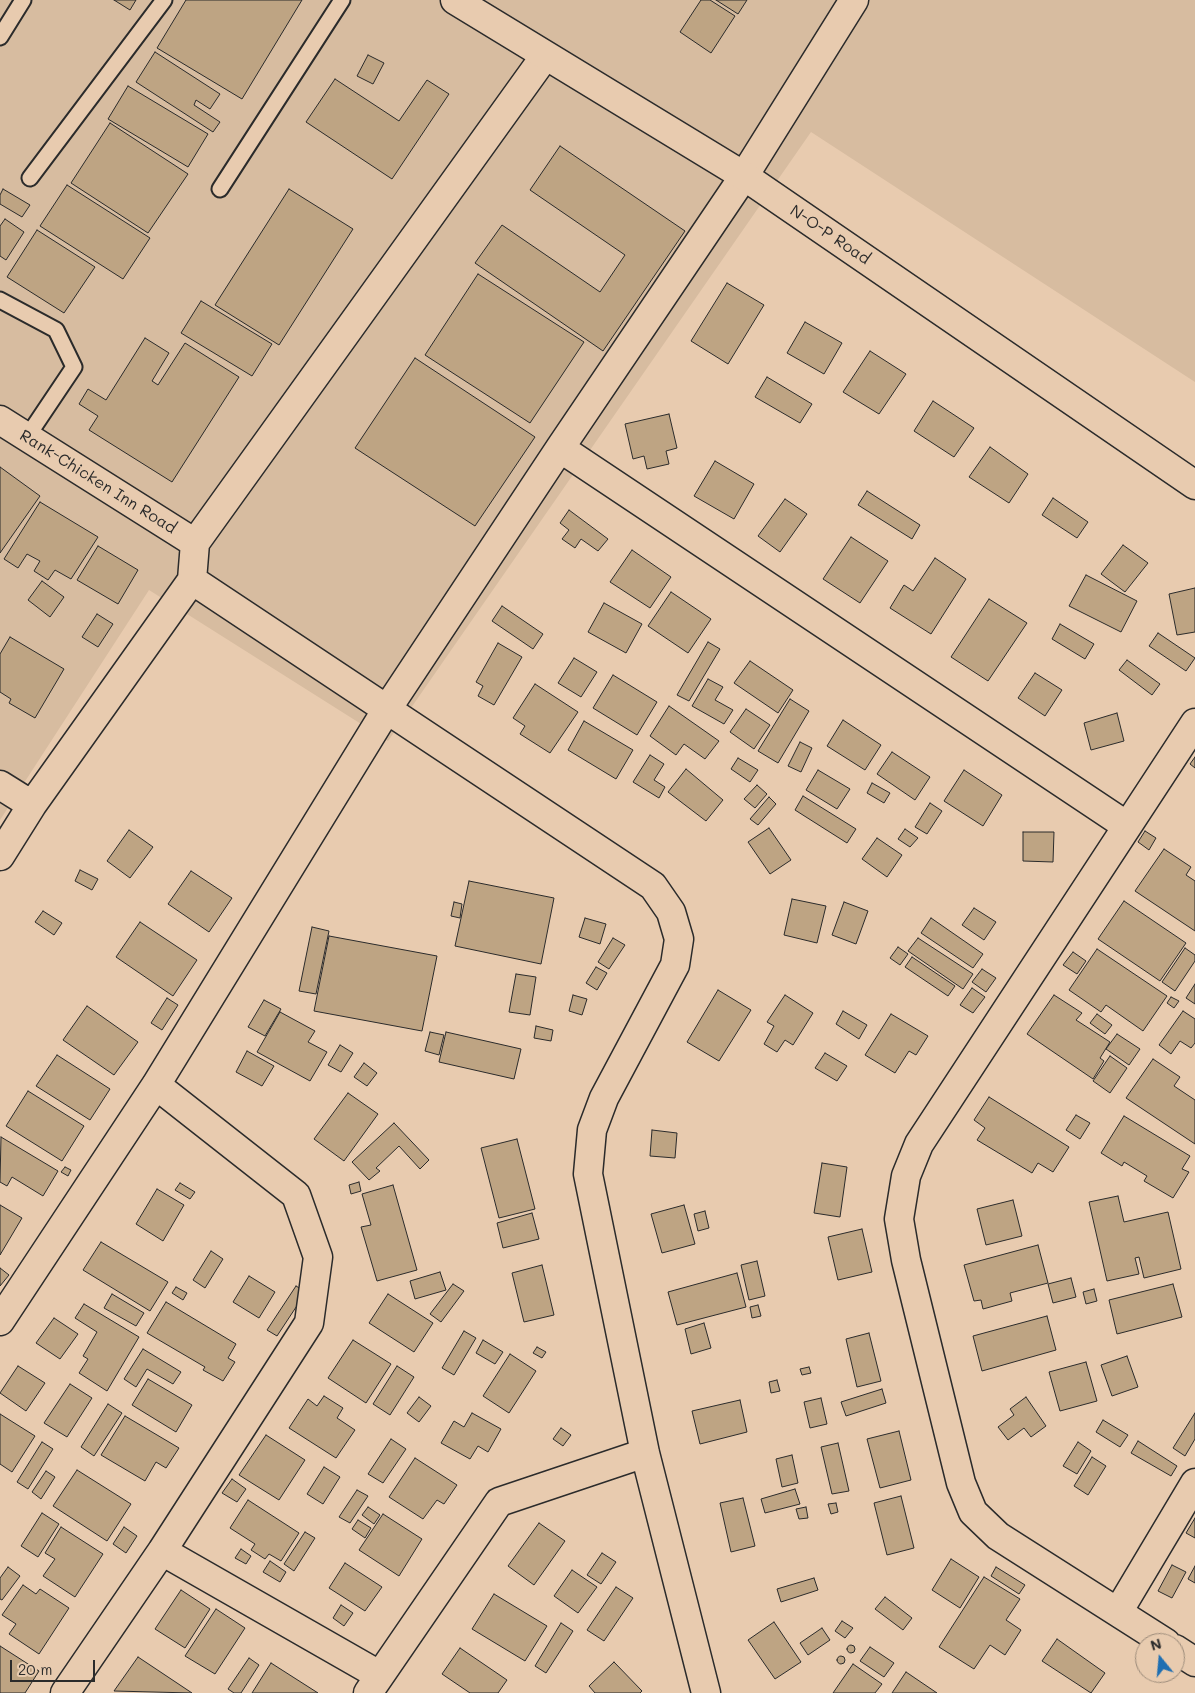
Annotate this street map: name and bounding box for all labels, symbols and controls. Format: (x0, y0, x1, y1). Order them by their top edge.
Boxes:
street label: N-O-P Road (786, 201, 874, 269)
street label: Rank-Chicken Inn Road (16, 426, 180, 538)
north arrow (1135, 1633, 1185, 1683)
text: N (1148, 1633, 1164, 1655)
scale bar (12, 1650, 98, 1682)
text: 20 m (18, 1659, 52, 1679)

